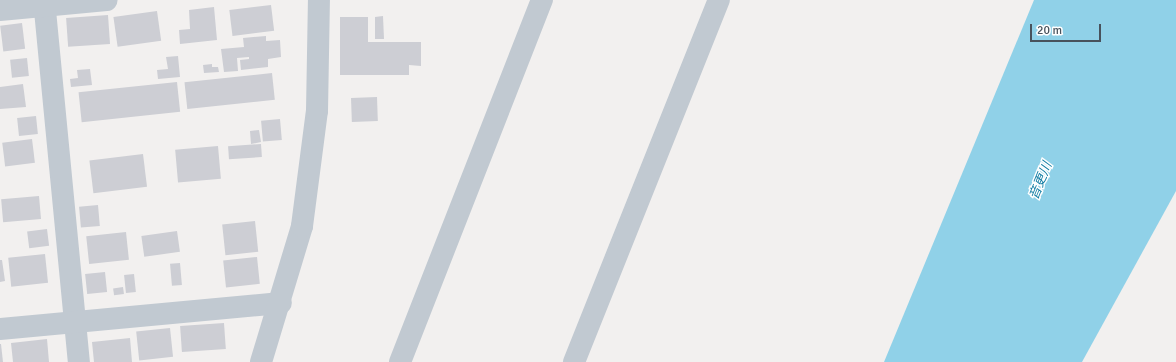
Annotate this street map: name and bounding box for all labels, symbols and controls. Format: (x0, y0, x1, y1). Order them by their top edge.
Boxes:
scale bar (1032, 16, 1103, 42)
text: 20 m (1037, 23, 1062, 38)
water label: 音更川 (1026, 160, 1056, 202)

